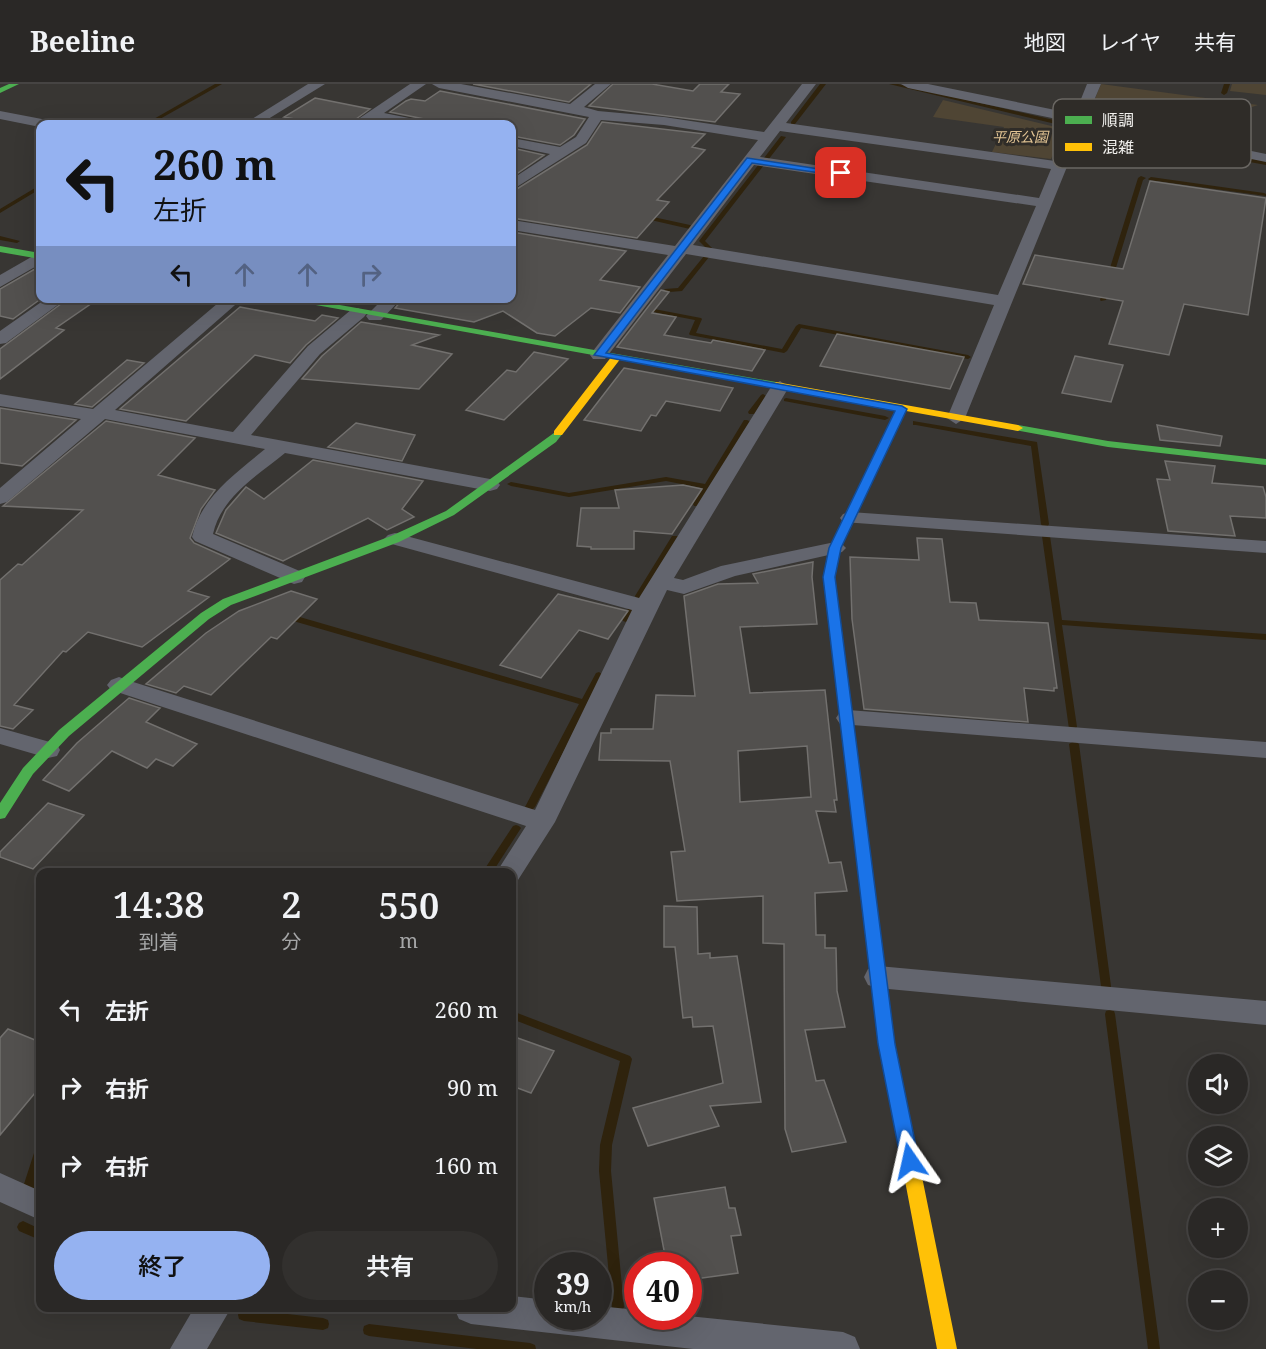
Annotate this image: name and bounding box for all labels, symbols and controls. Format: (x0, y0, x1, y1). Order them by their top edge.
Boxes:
text: Beeline (30, 22, 135, 60)
text: 地図 (1024, 28, 1066, 56)
text: レイヤ (1099, 28, 1161, 56)
text: 共有 (1194, 28, 1236, 56)
legend (1053, 99, 1251, 168)
text: 順調 (1102, 109, 1134, 131)
park label: 平原公園 (992, 127, 1050, 146)
text: 260 m (153, 135, 277, 192)
text: 混雑 (1102, 136, 1134, 158)
icon: left (54, 144, 132, 222)
pin (815, 147, 866, 198)
icon: arrive (824, 156, 857, 189)
text: 左折 (153, 191, 207, 228)
icon: left (165, 258, 198, 291)
icon: ahead (228, 258, 261, 291)
icon: ahead (291, 258, 324, 291)
icon: right (354, 258, 387, 291)
text: 14:38 (113, 880, 205, 929)
text: 2 (281, 880, 302, 929)
text: 550 (378, 881, 439, 930)
text: m (399, 927, 418, 954)
text: 到着 (139, 928, 179, 955)
text: 分 (281, 928, 301, 955)
icon: left (54, 993, 87, 1026)
text: 260 m (435, 994, 498, 1024)
text: 左折 (105, 995, 149, 1025)
map controls (1188, 1054, 1248, 1330)
button: sound (1188, 1054, 1248, 1114)
icon: right (54, 1071, 87, 1104)
text: 90 m (447, 1072, 498, 1102)
text: 右折 (105, 1073, 149, 1103)
button: layers (1188, 1126, 1248, 1186)
position arrow (878, 1129, 942, 1193)
icon: right (54, 1149, 87, 1182)
text: 160 m (435, 1150, 498, 1180)
text: 右折 (105, 1151, 149, 1181)
button: + (1188, 1198, 1248, 1258)
button: 終了 (54, 1231, 270, 1300)
button: 共有 (282, 1231, 498, 1300)
speed limit sign: 40 (624, 1252, 702, 1330)
text: 39 (556, 1263, 590, 1304)
button: − (1188, 1270, 1248, 1330)
text: km/h (555, 1296, 591, 1316)

